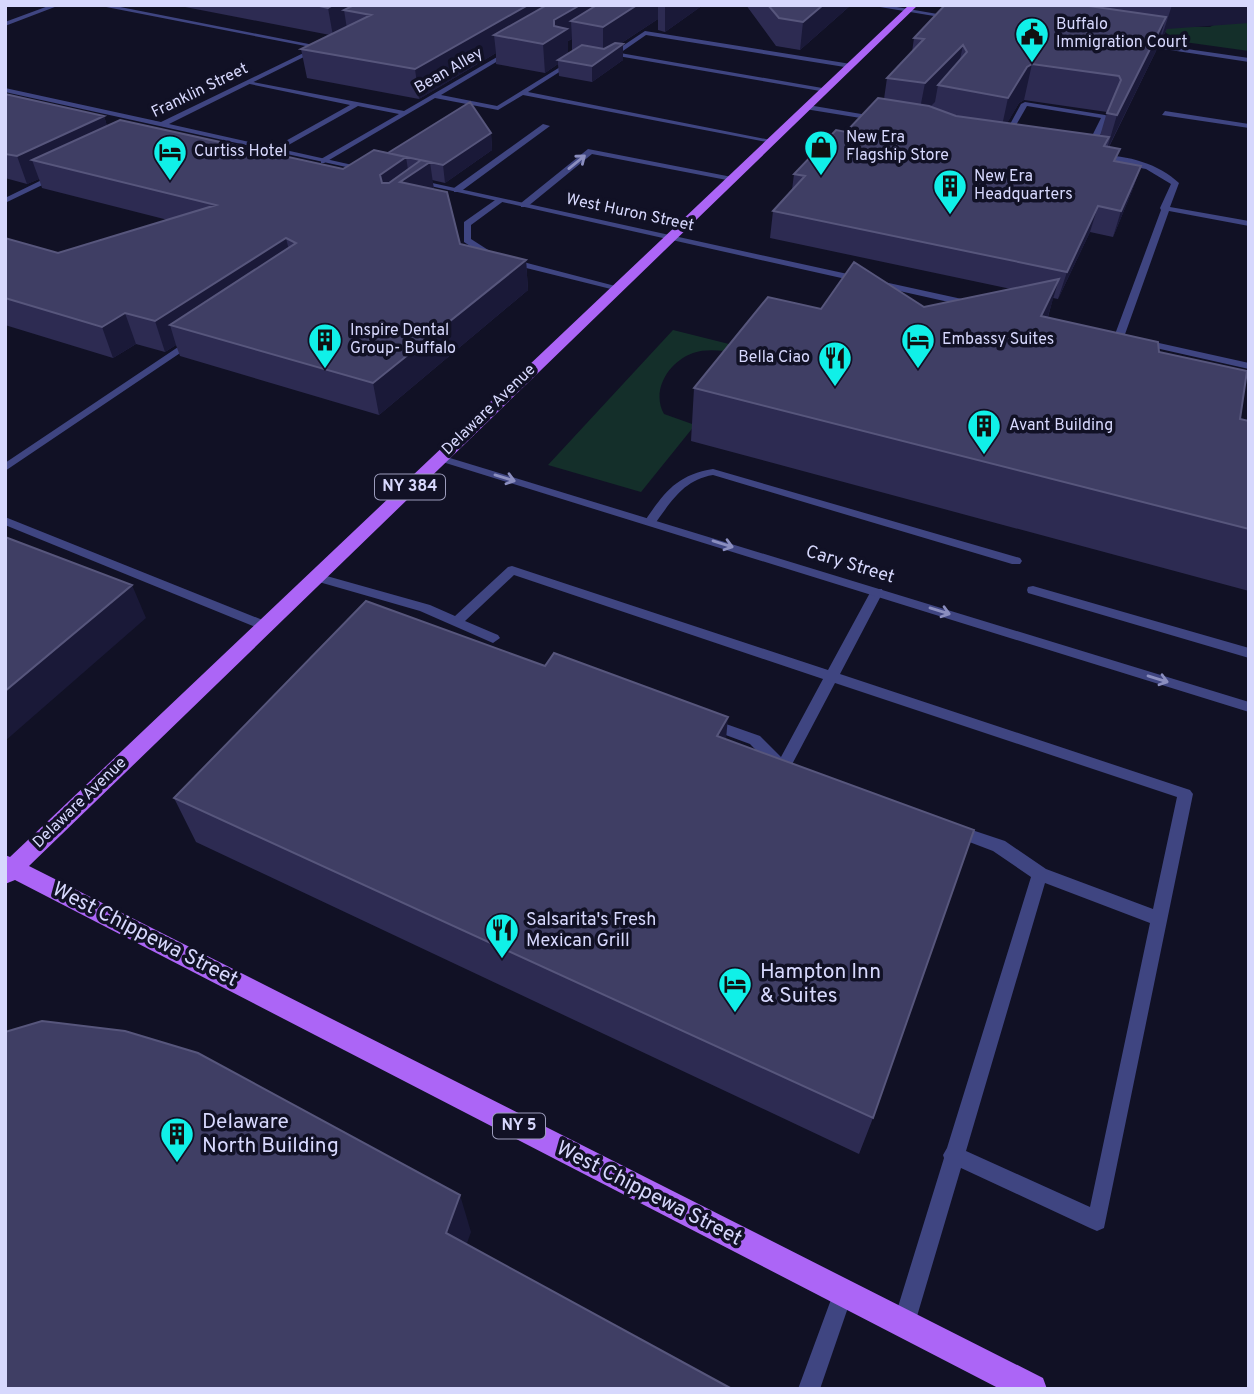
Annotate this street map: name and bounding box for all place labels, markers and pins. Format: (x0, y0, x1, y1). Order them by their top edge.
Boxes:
public building icon: Buffalo Immigration Court (1013, 15, 1051, 64)
place label: Buffalo Immigration Court (1056, 15, 1188, 53)
shop icon: New Era Flagship Store (802, 128, 840, 177)
place label: New Era Flagship Store (846, 128, 949, 166)
hotel icon: Curtiss Hotel (151, 133, 189, 182)
place label: Curtiss Hotel (194, 142, 287, 162)
building icon: New Era Headquarters (931, 167, 969, 216)
place label: New Era Headquarters (974, 167, 1073, 205)
building icon: Inspire Dental Group- Buffalo (306, 321, 344, 370)
place label: Inspire Dental Group- Buffalo (350, 321, 456, 359)
hotel icon: Embassy Suites (899, 321, 937, 370)
place label: Embassy Suites (942, 330, 1054, 350)
restaurant icon: Bella Ciao (816, 339, 854, 388)
place label: Bella Ciao (738, 348, 810, 368)
building icon: Avant Building (965, 407, 1003, 456)
place label: Avant Building (1009, 416, 1113, 436)
place label: Salsarita's Fresh Mexican Grill (526, 909, 656, 953)
restaurant icon: Salsarita's Fresh Mexican Grill (483, 911, 521, 960)
place label: Hampton Inn & Suites (760, 959, 881, 1010)
hotel icon: Hampton Inn & Suites (716, 965, 754, 1014)
place label: Delaware North Building (202, 1109, 339, 1160)
building icon: Delaware North Building (158, 1115, 196, 1164)

